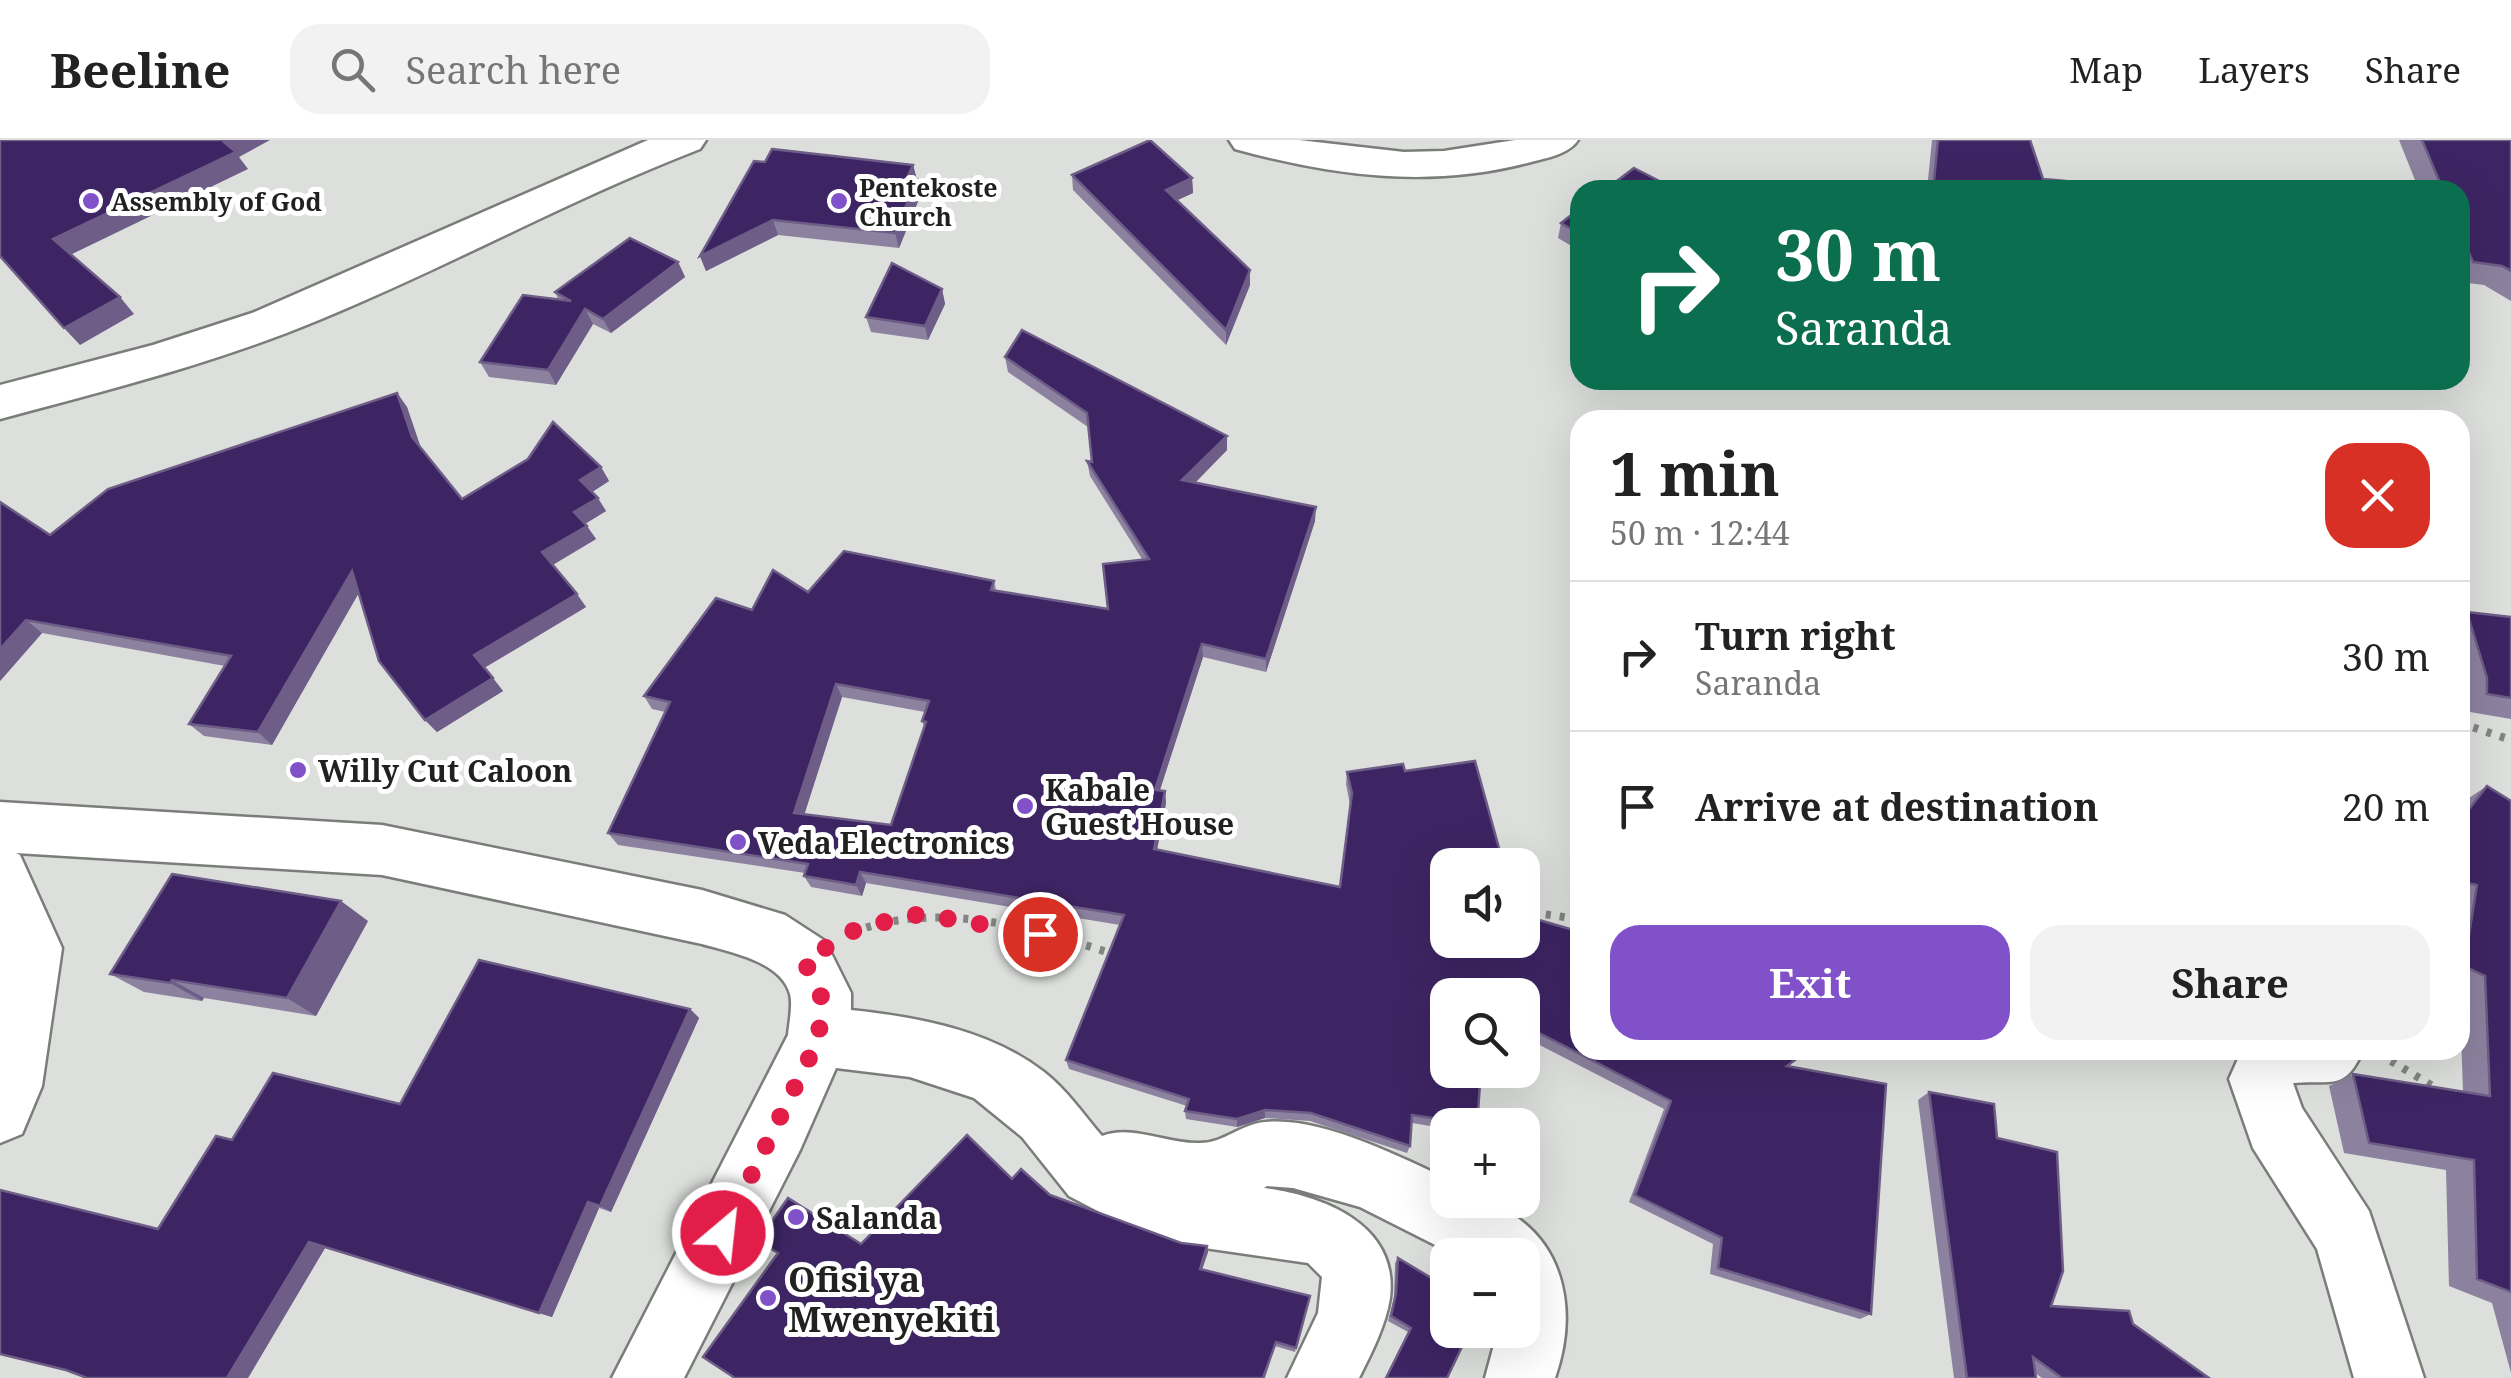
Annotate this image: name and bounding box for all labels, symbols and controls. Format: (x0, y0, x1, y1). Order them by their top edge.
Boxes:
search box (290, 24, 990, 114)
text: Beeline (50, 37, 230, 102)
icon: search (325, 42, 380, 97)
text: Search here (405, 43, 621, 95)
text: Map (2069, 46, 2143, 93)
text: Layers (2198, 46, 2310, 93)
text: Share (2365, 46, 2461, 93)
place label: Pentekoste Church (859, 170, 998, 233)
place label: Assembly of God (111, 184, 322, 218)
marker: Assembly of God (80, 190, 102, 212)
marker: Pentekoste Church (828, 190, 850, 212)
text: 30 m (1775, 206, 1941, 302)
icon: right (1610, 220, 1740, 350)
text: Saranda (1775, 297, 1952, 358)
text: 1 min (1610, 432, 1780, 514)
button: close (2325, 443, 2430, 548)
text: 50 m · 12:44 (1610, 511, 1790, 554)
text: Turn right (1695, 609, 1896, 661)
icon: right (1610, 629, 1665, 684)
text: 30 m (2342, 630, 2430, 682)
text: Saranda (1695, 661, 1821, 704)
place label: Willy Cut Caloon (318, 750, 572, 791)
marker: Willy Cut Caloon (287, 759, 309, 781)
place label: Kabale Guest House (1045, 769, 1234, 844)
icon: arrive (1610, 779, 1665, 834)
text: Arrive at destination (1695, 780, 2099, 832)
text: 20 m (2342, 780, 2430, 832)
marker: Kabale Guest House (1014, 795, 1036, 817)
place label: Veda Electronics (758, 822, 1010, 863)
marker: Veda Electronics (727, 831, 749, 853)
map controls (1430, 848, 1540, 1348)
button: sound (1430, 848, 1540, 958)
pin (998, 892, 1083, 977)
icon: arrive (1013, 907, 1068, 962)
button: Exit (1610, 925, 2010, 1040)
button: Share (2030, 925, 2430, 1040)
button: search (1430, 978, 1540, 1088)
button: + (1430, 1108, 1540, 1218)
position arrow (671, 1181, 775, 1285)
place label: Salanda (816, 1197, 937, 1238)
marker: Salanda (785, 1206, 807, 1228)
button: − (1430, 1238, 1540, 1348)
place label: Ofisi ya Mwenyekiti (788, 1255, 995, 1342)
marker: Ofisi ya Mwenyekiti (757, 1287, 779, 1309)

